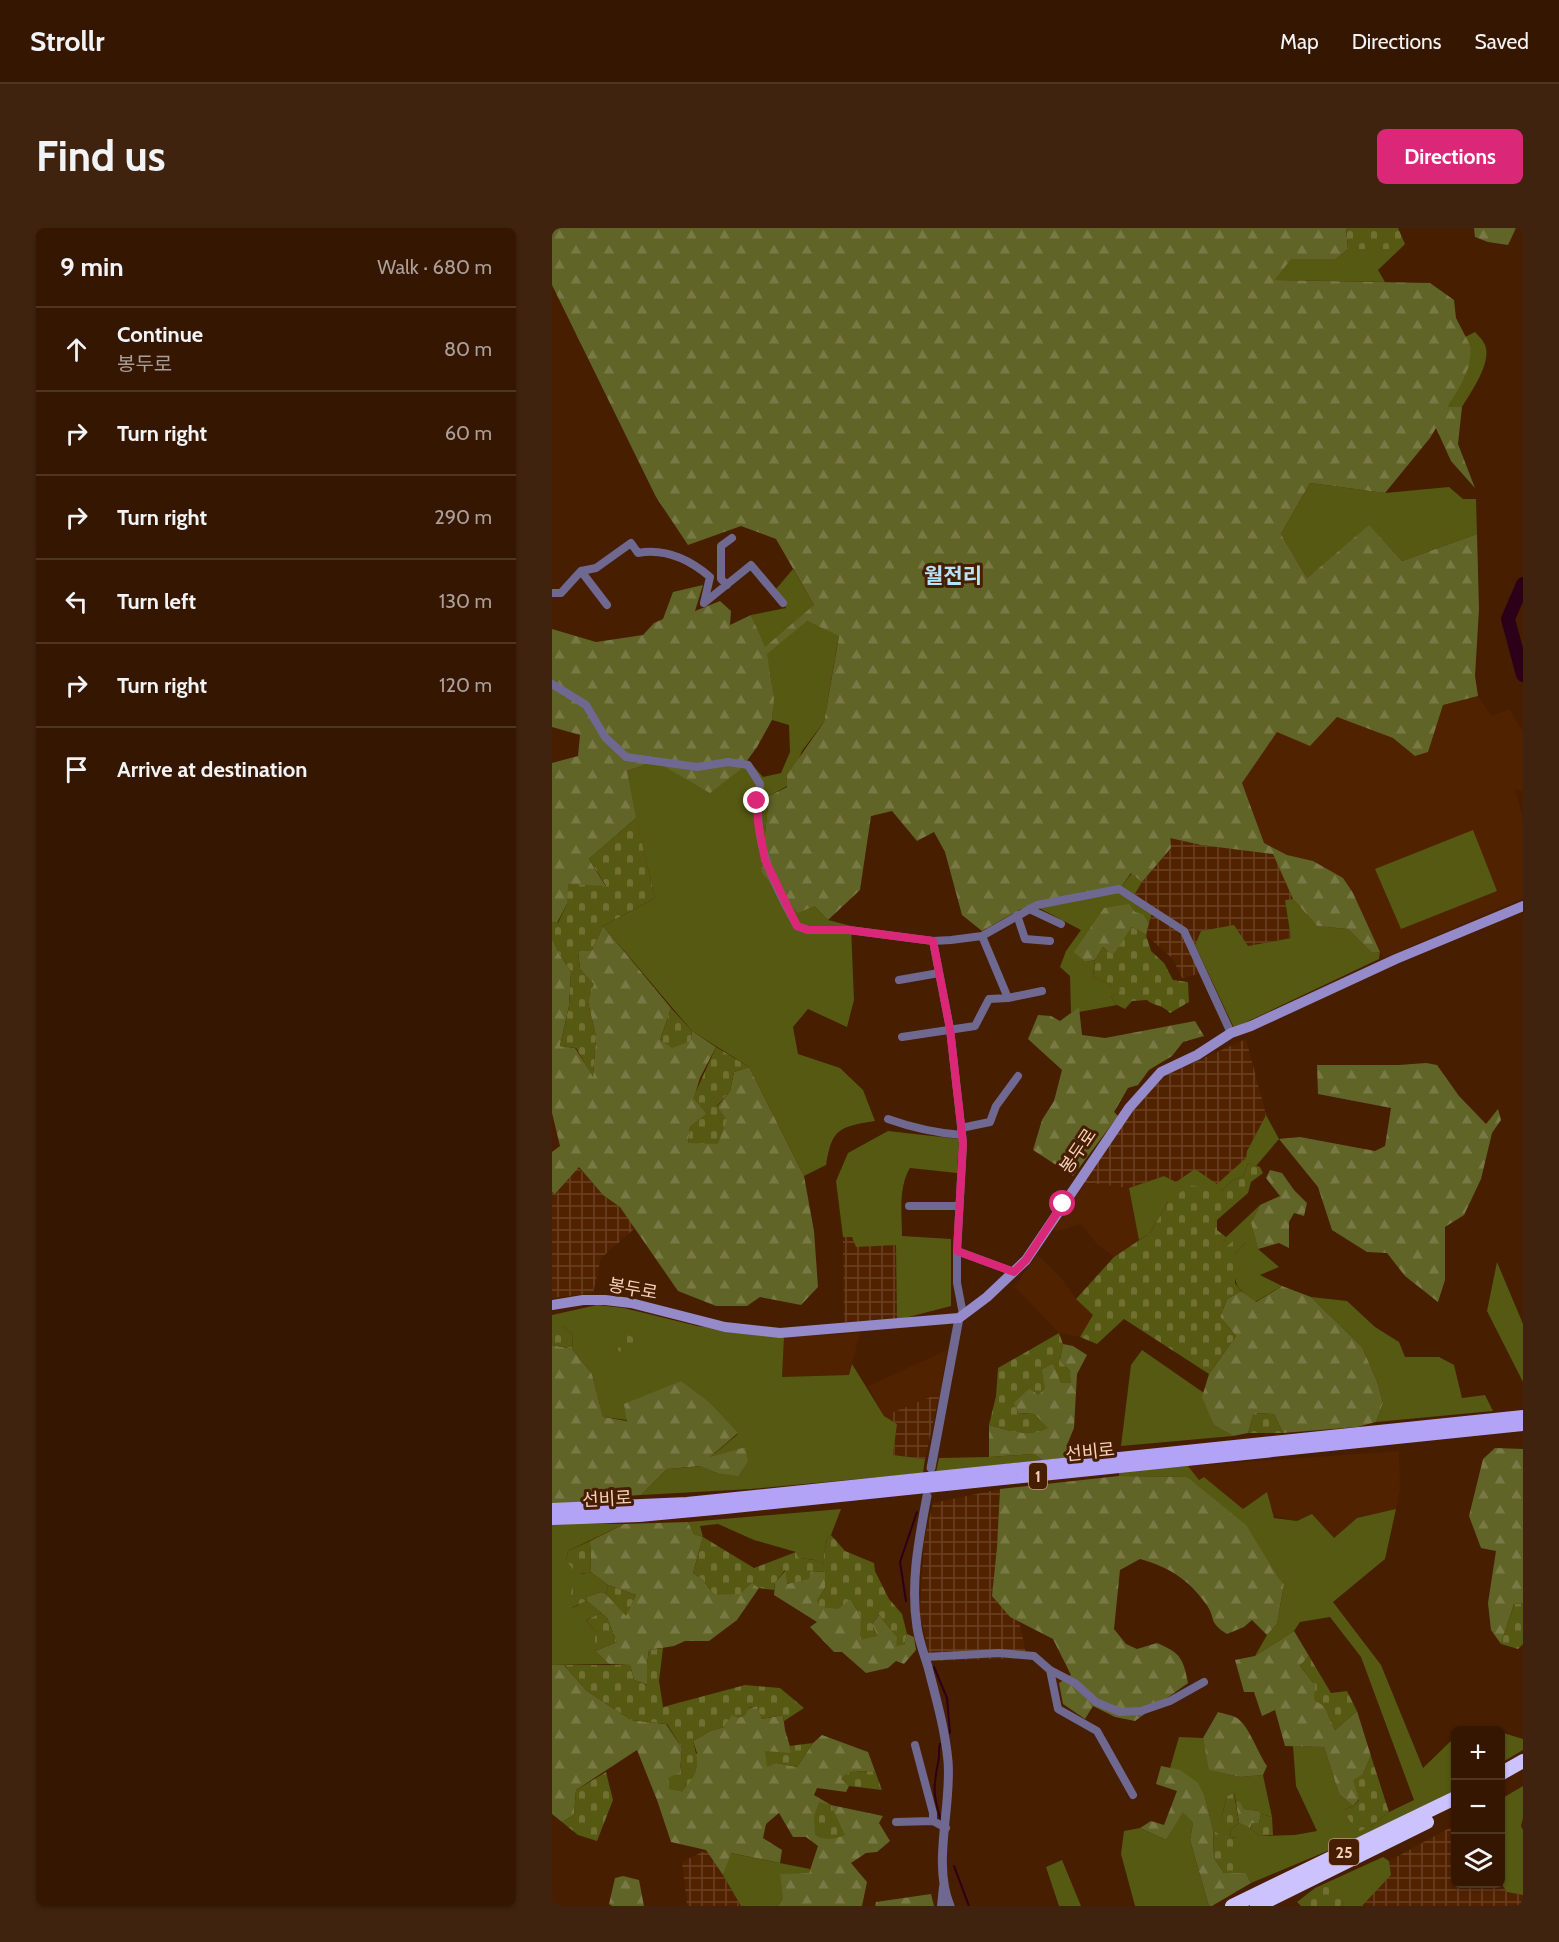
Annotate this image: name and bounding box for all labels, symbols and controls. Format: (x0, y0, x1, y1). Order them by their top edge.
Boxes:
text: Strollr (30, 24, 104, 58)
text: Map (1280, 29, 1319, 54)
text: Directions (1352, 29, 1441, 54)
text: Saved (1474, 29, 1529, 54)
button: Directions (1377, 129, 1523, 184)
text: Find us (36, 130, 165, 182)
text: 9 min (60, 251, 124, 283)
text: Walk · 680 m (377, 255, 492, 279)
text: Continue (117, 321, 203, 348)
icon: ahead (60, 333, 93, 366)
text: 80 m (444, 337, 492, 361)
text: 봉두로 (117, 352, 172, 376)
icon: right (60, 417, 93, 450)
text: Turn right (117, 420, 207, 447)
text: 60 m (445, 421, 492, 445)
icon: right (60, 501, 93, 534)
text: Turn right (117, 504, 207, 531)
text: 290 m (434, 505, 492, 529)
district label: 월전리 (924, 563, 982, 588)
icon: left (60, 585, 93, 618)
text: Turn left (117, 588, 196, 615)
text: 130 m (439, 589, 492, 613)
icon: right (60, 669, 93, 702)
text: Turn right (117, 672, 207, 699)
text: 120 m (439, 673, 492, 697)
icon: arrive (60, 753, 93, 786)
text: Arrive at destination (117, 756, 307, 783)
route end (743, 787, 769, 813)
street label: 봉두로 (1055, 1124, 1101, 1178)
route start (1049, 1190, 1075, 1216)
street label: 봉두로 (607, 1274, 659, 1304)
street label: 선비로 (1064, 1438, 1116, 1466)
road number: 1 (1029, 1463, 1047, 1489)
street label: 선비로 (582, 1487, 632, 1511)
map controls (1451, 1726, 1505, 1888)
button: + (1451, 1726, 1505, 1780)
button: − (1451, 1780, 1505, 1834)
button: layers (1451, 1834, 1505, 1888)
road number: 25 (1329, 1839, 1359, 1865)

